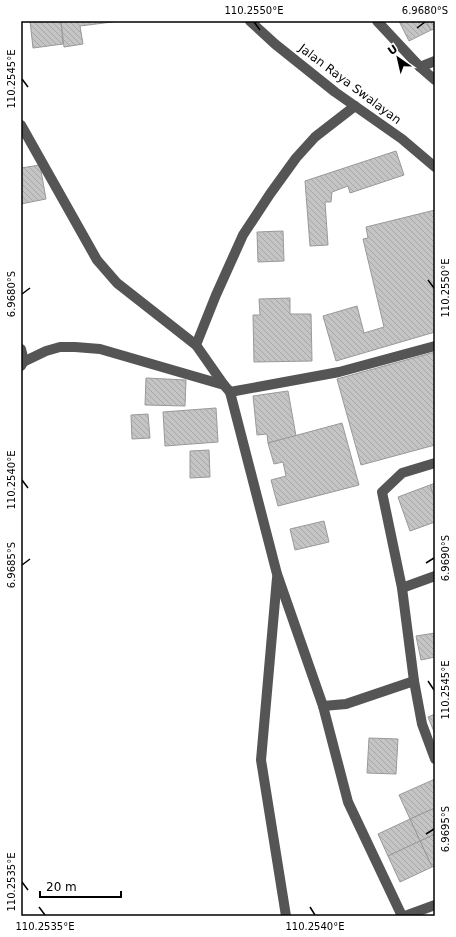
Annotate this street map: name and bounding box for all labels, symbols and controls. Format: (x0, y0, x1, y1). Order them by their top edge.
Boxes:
text: 110.2550°E (224, 5, 284, 16)
text: 6.9680°S (402, 5, 448, 16)
north arrow (378, 38, 418, 78)
street label: Jalan Raya Swalayan (295, 40, 404, 127)
text: U (385, 42, 400, 58)
text: 110.2545°E (6, 49, 17, 109)
text: 110.2550°E (440, 258, 451, 318)
text: 6.9680°S (6, 271, 17, 317)
text: 110.2540°E (6, 450, 17, 510)
text: 6.9690°S (440, 535, 451, 581)
text: 6.9685°S (6, 542, 17, 588)
text: 110.2545°E (440, 660, 451, 720)
text: 6.9695°S (440, 806, 451, 852)
text: 110.2535°E (6, 852, 17, 912)
scale bar (40, 873, 121, 899)
text: 20 m (46, 880, 77, 894)
text: 110.2535°E (15, 921, 75, 932)
text: 110.2540°E (285, 921, 345, 932)

